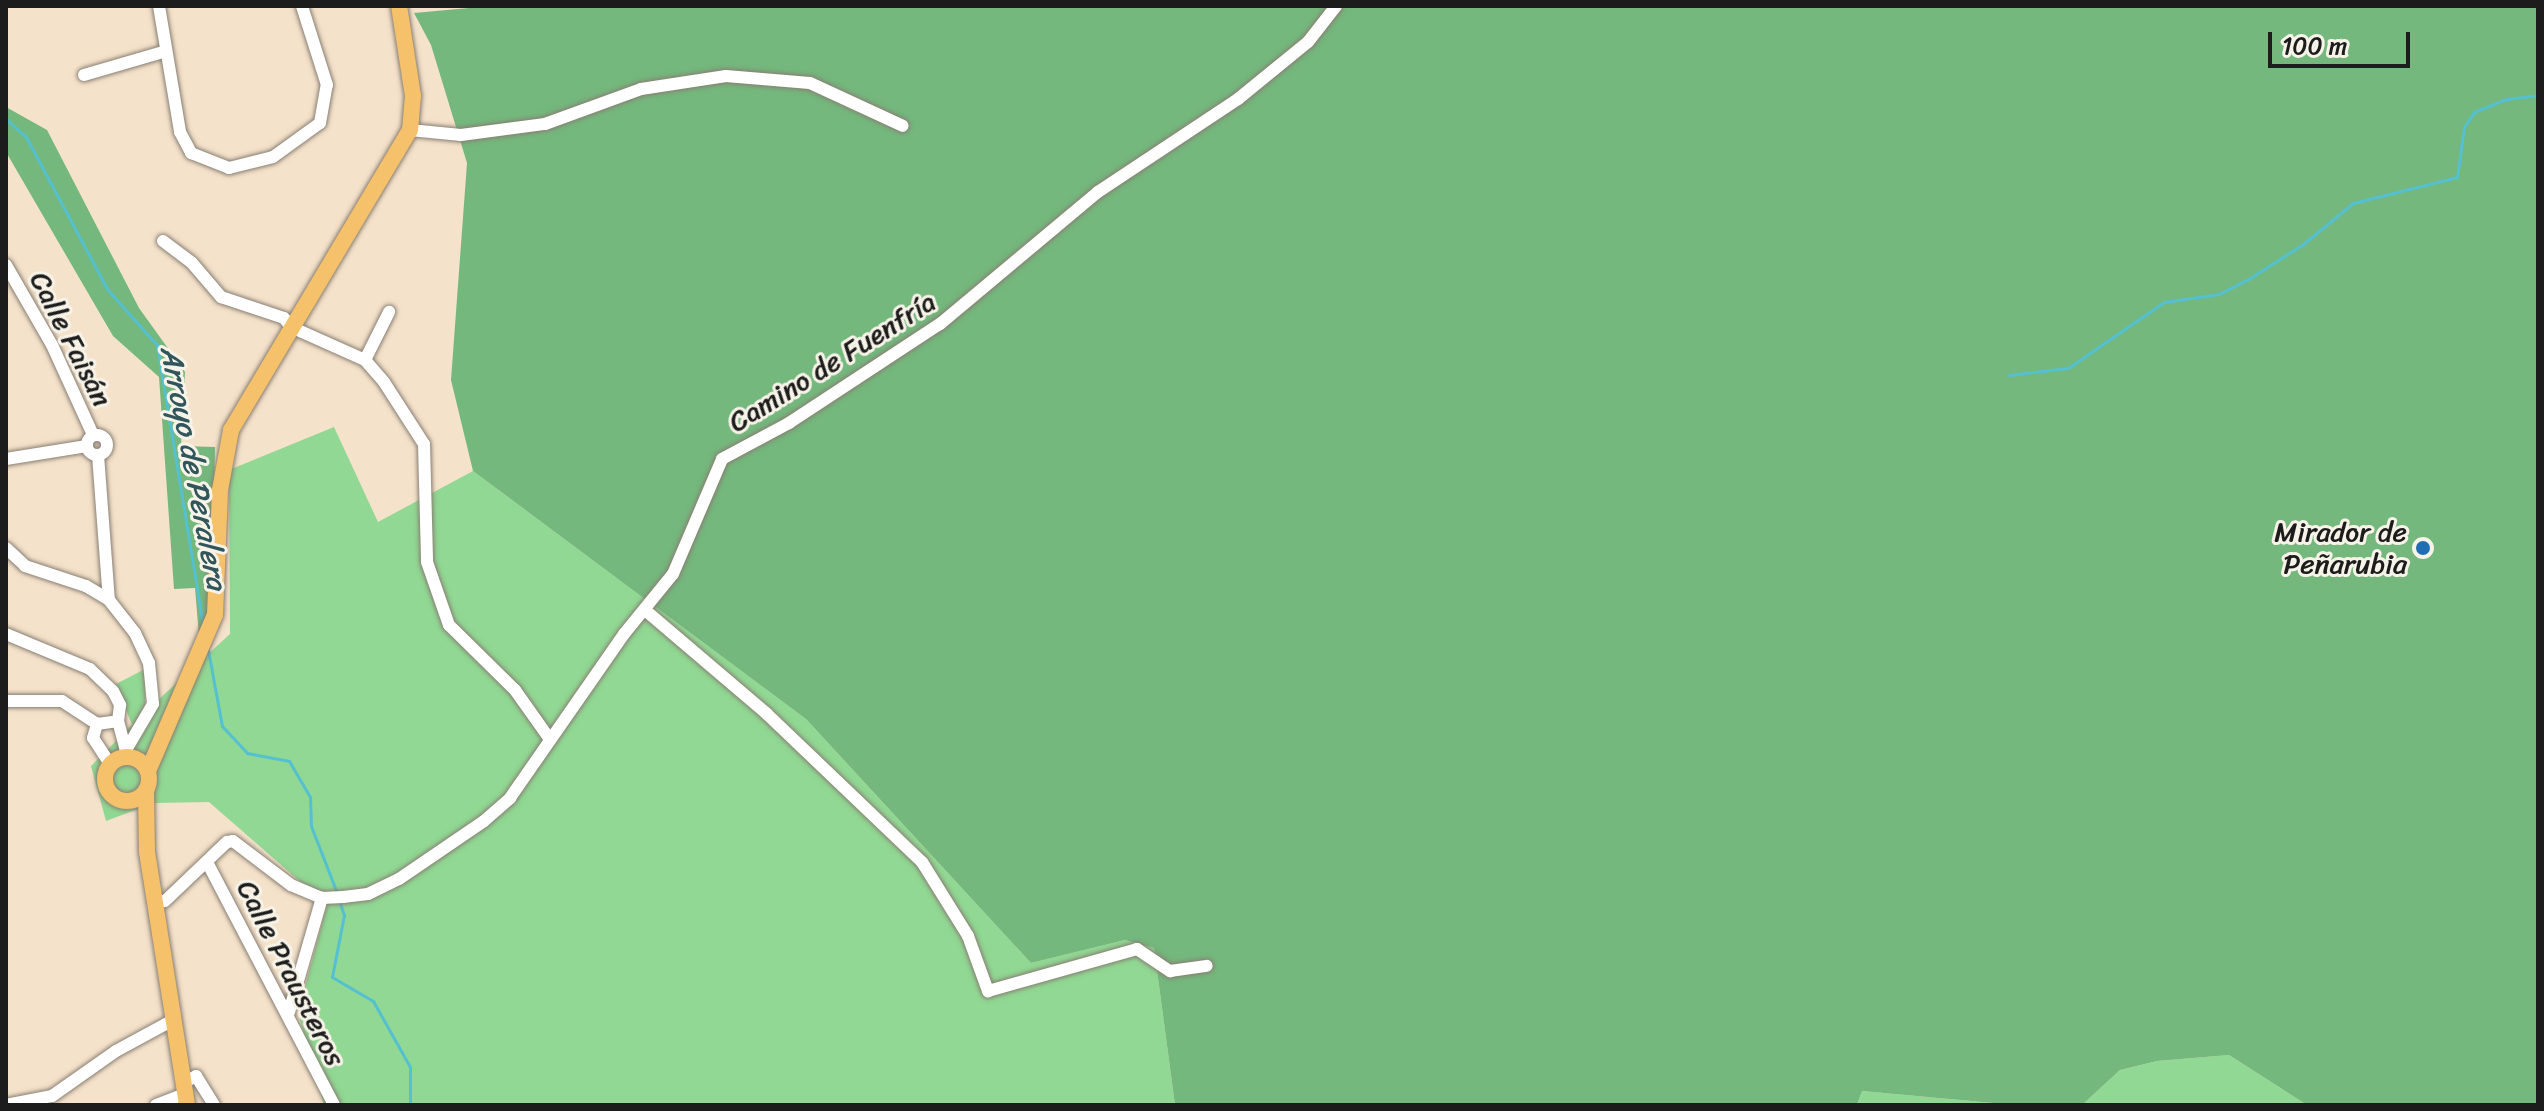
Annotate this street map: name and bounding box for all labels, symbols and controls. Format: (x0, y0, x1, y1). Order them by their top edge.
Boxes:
scale bar (2272, 16, 2414, 66)
text: 100 m (2282, 25, 2347, 67)
street label: Calle Faisán (22, 265, 120, 413)
street label: Camino de Fuenfría (722, 285, 942, 439)
water label: Arroyo de Peralera (153, 343, 235, 593)
place label: Mirador de Peñarubia (2274, 515, 2407, 581)
marker: Mirador de Peñarubia (2414, 539, 2432, 557)
street label: Calle Prausteros (230, 875, 352, 1071)

